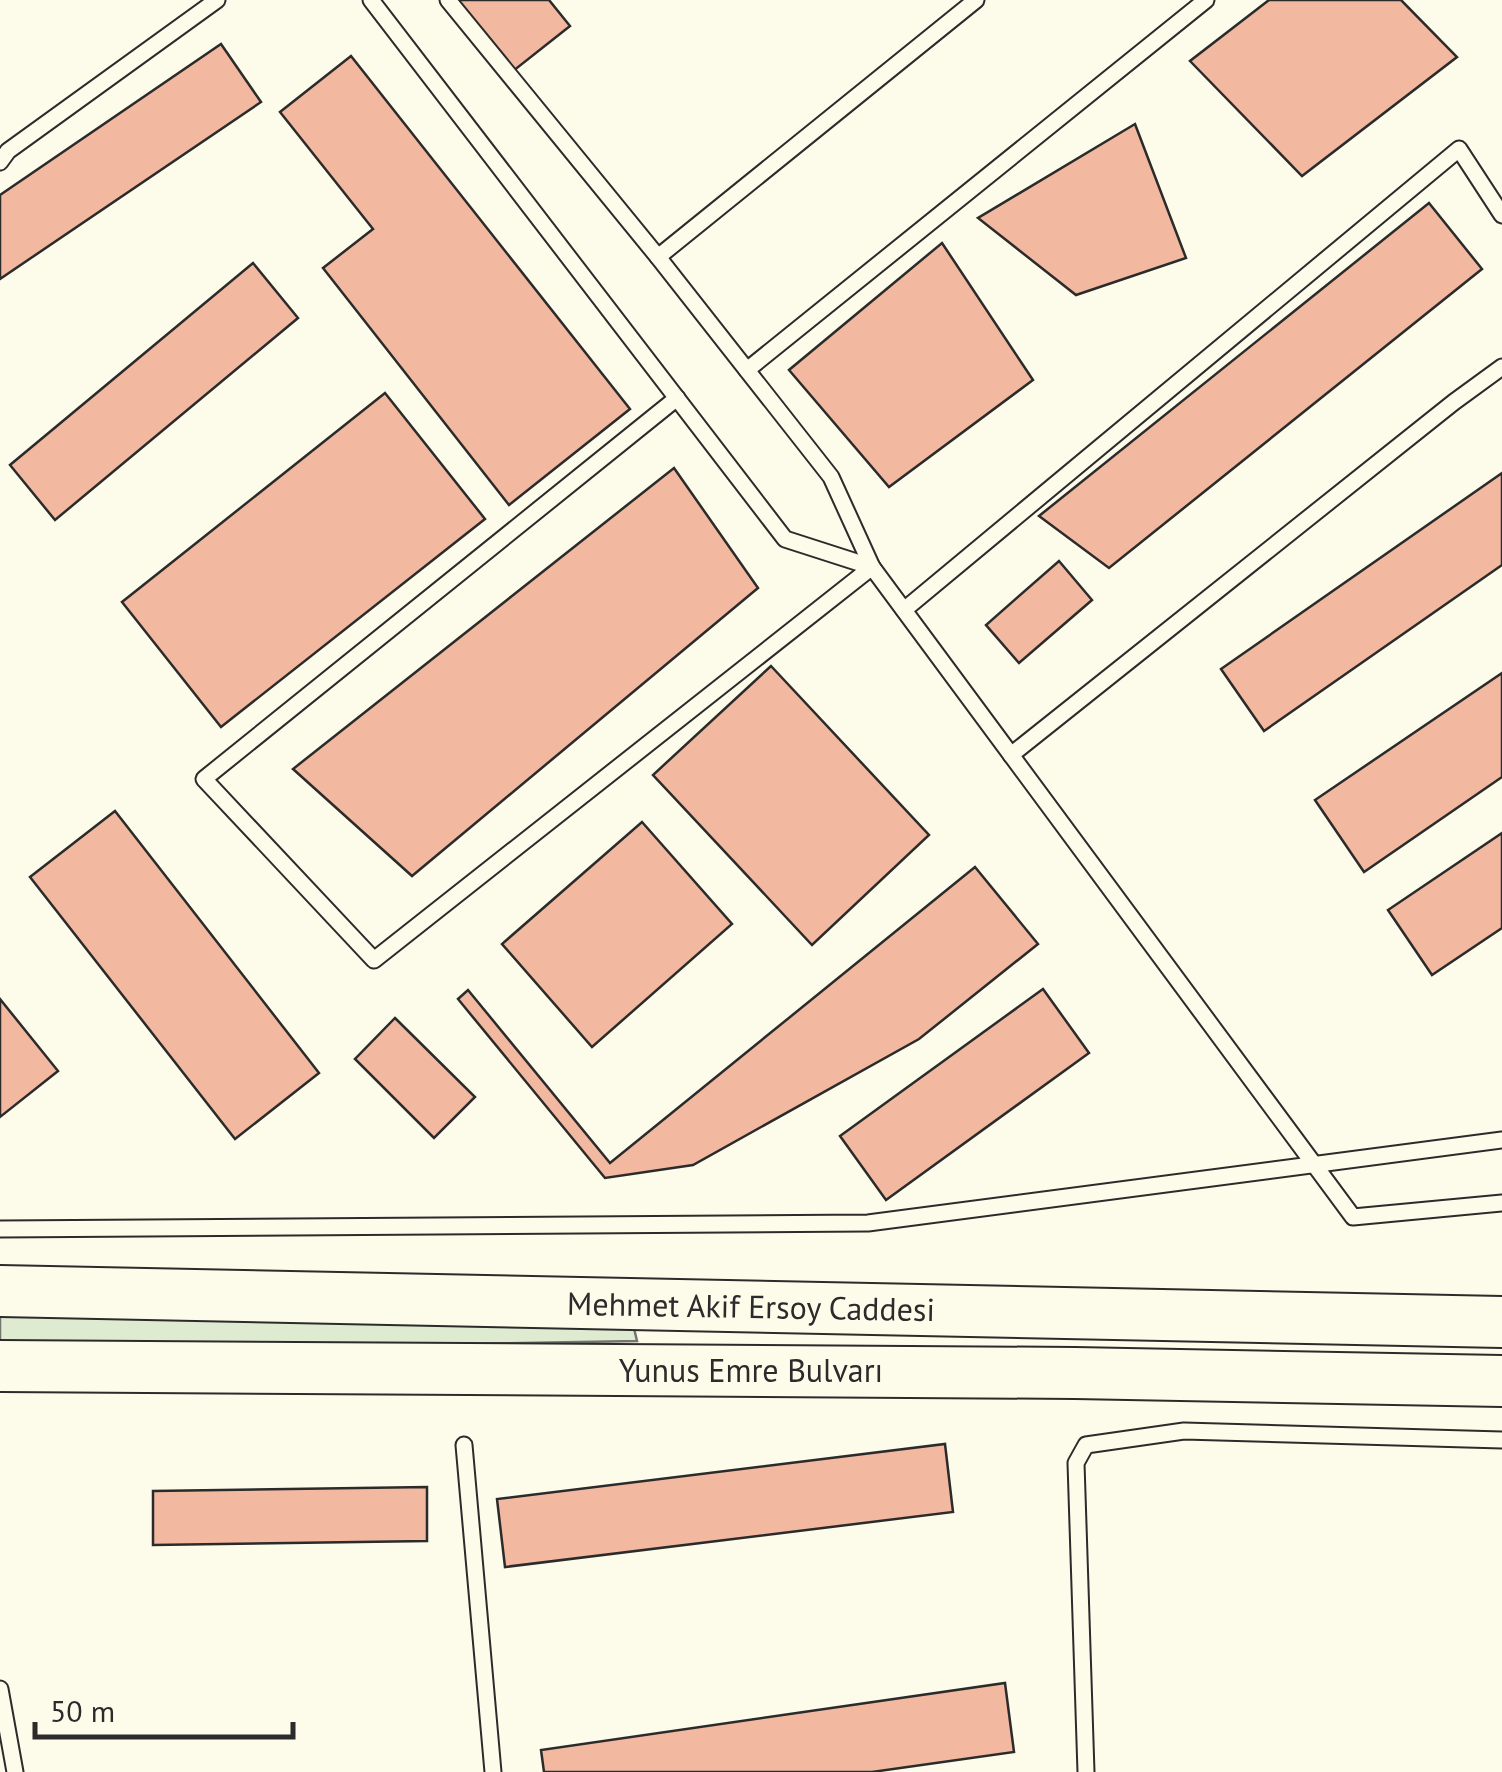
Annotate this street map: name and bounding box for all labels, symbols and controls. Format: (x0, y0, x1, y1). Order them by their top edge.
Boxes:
street label: Mehmet Akif Ersoy Caddesi (567, 1282, 935, 1330)
street label: Yunus Emre Bulvarı (619, 1349, 883, 1391)
scale bar (35, 1677, 292, 1739)
text: 50 m (50, 1691, 115, 1730)

